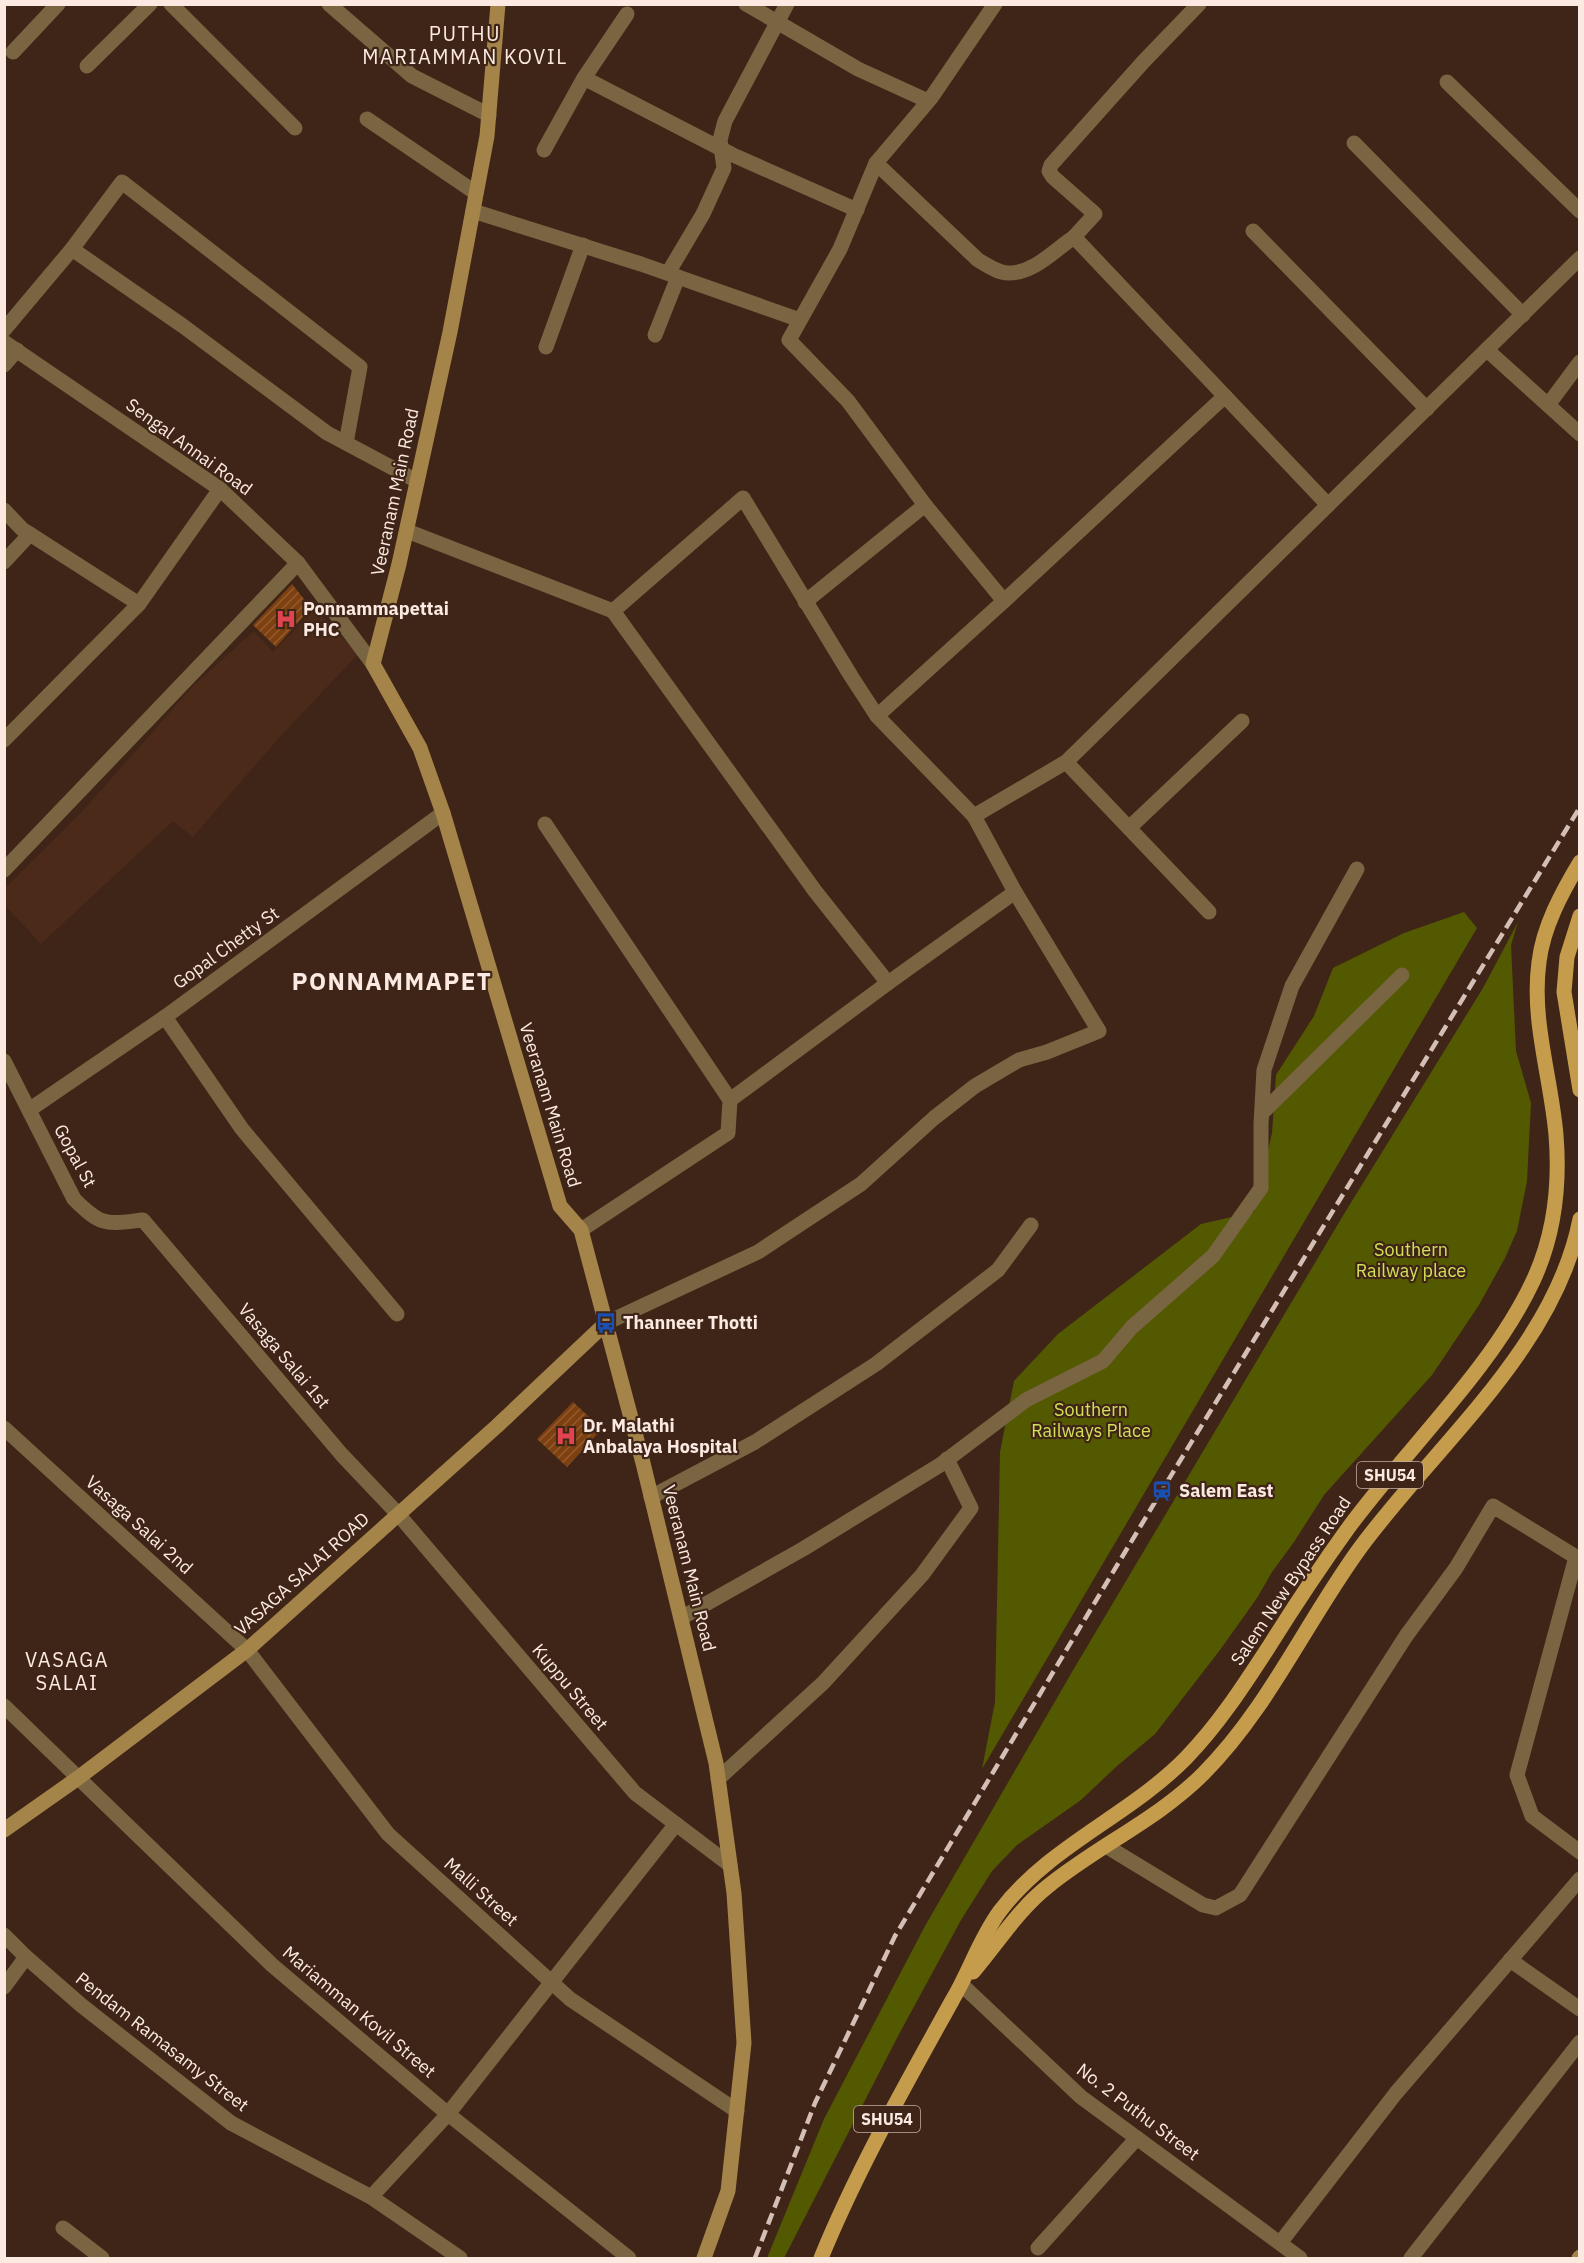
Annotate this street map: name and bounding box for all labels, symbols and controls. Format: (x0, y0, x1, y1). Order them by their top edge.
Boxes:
district label: PUTHU MARIAMMAN KOVIL (362, 20, 568, 70)
street label: Sengal Annai Road (122, 393, 257, 500)
street label: Veeranam Main Road (366, 406, 424, 578)
place label: Ponnammapettai PHC (303, 597, 449, 641)
hospital icon: Ponnammapettai PHC (274, 607, 298, 631)
street label: Gopal Chetty St (168, 901, 283, 994)
district label: PONNAMMAPET (292, 965, 492, 997)
street label: Veeranam Main Road (515, 1020, 586, 1190)
street label: Gopal St (49, 1120, 102, 1191)
park label: Southern Railway place (1356, 1238, 1466, 1282)
street label: Vasaga Salai 1st (234, 1298, 335, 1413)
bus stop icon: Thanneer Thotti (594, 1311, 618, 1335)
place label: Thanneer Thotti (623, 1311, 758, 1334)
park label: Southern Railways Place (1031, 1398, 1151, 1442)
place label: Dr. Malathi Anbalaya Hospital (583, 1414, 738, 1458)
hospital icon: Dr. Malathi Anbalaya Hospital (554, 1424, 578, 1448)
road number: SHU54 (1357, 1462, 1423, 1488)
street label: Vasaga Salai 2nd (81, 1470, 198, 1579)
station icon: Salem East (1150, 1479, 1174, 1503)
place label: Salem East (1179, 1479, 1273, 1502)
street label: Veeranam Main Road (658, 1482, 721, 1653)
street label: Salem New Bypass Road (1225, 1492, 1356, 1670)
street label: VASAGA SALAI ROAD (229, 1507, 374, 1640)
street label: Kuppu Street (527, 1639, 613, 1735)
district label: VASAGA SALAI (25, 1646, 109, 1696)
street label: Malli Street (439, 1852, 523, 1931)
street label: Mariamman Kovil Street (278, 1941, 441, 2083)
street label: Pendam Ramasamy Street (71, 1967, 254, 2116)
street label: No. 2 Puthu Street (1072, 2058, 1204, 2165)
road number: SHU54 (854, 2106, 920, 2132)

